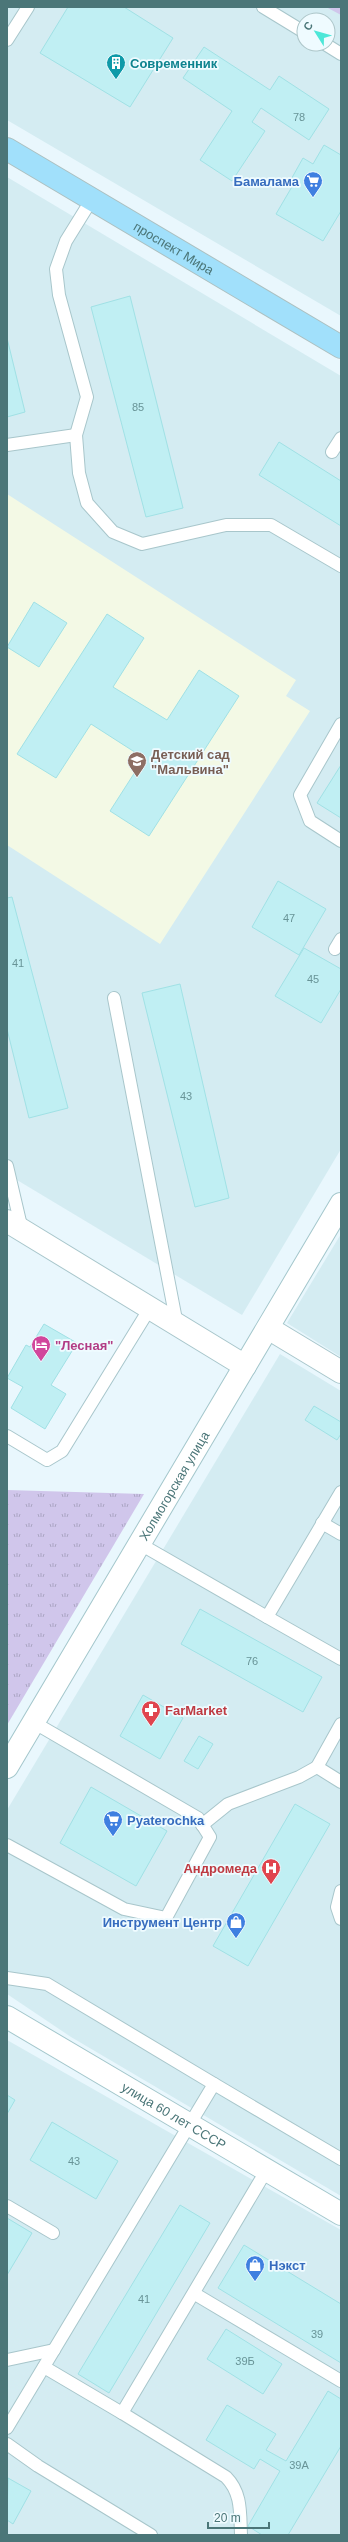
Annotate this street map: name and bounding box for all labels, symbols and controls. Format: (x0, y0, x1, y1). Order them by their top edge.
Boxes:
north arrow (296, 12, 336, 52)
text: С (301, 19, 315, 33)
building icon: Современник (105, 52, 127, 80)
place label: Современник (130, 56, 218, 71)
house number: 78 (293, 111, 305, 123)
supermarket icon: Бамалама (302, 170, 324, 198)
place label: Бамалама (234, 174, 300, 189)
street label: проспект Мира (131, 219, 217, 278)
house number: 85 (132, 401, 144, 413)
place label: Детский сад "Мальвина" (151, 747, 231, 777)
school or university icon: Детский сад "Мальвина" (126, 750, 148, 778)
house number: 47 (283, 912, 295, 924)
house number: 41 (12, 957, 24, 969)
house number: 45 (307, 973, 319, 985)
house number: 43 (180, 1090, 192, 1102)
hotel icon: "Лесная" (30, 1334, 52, 1362)
place label: "Лесная" (55, 1338, 113, 1353)
street label: Холмогорская улица (136, 1428, 213, 1543)
house number: 76 (246, 1655, 258, 1667)
pharmacy icon: FarMarket (140, 1699, 162, 1727)
place label: FarMarket (165, 1703, 228, 1718)
supermarket icon: Pyaterochka (102, 1809, 124, 1837)
place label: Pyaterochka (127, 1813, 205, 1828)
hospital icon: Андромеда (260, 1857, 282, 1885)
place label: Андромеда (183, 1861, 258, 1876)
shop icon: Инструмент Центр (225, 1911, 247, 1939)
place label: Инструмент Центр (103, 1915, 222, 1930)
street label: улица 60 лет СССР (119, 2079, 229, 2153)
house number: 43 (68, 2155, 80, 2167)
shop icon: Нэкст (244, 2254, 266, 2282)
place label: Нэкст (269, 2258, 306, 2273)
house number: 41 (138, 2293, 150, 2305)
house number: 39 (311, 2328, 323, 2340)
house number: 39Б (235, 2355, 255, 2367)
house number: 39А (289, 2459, 309, 2471)
scale bar (208, 2504, 269, 2530)
text: 20 m (214, 2511, 241, 2525)

